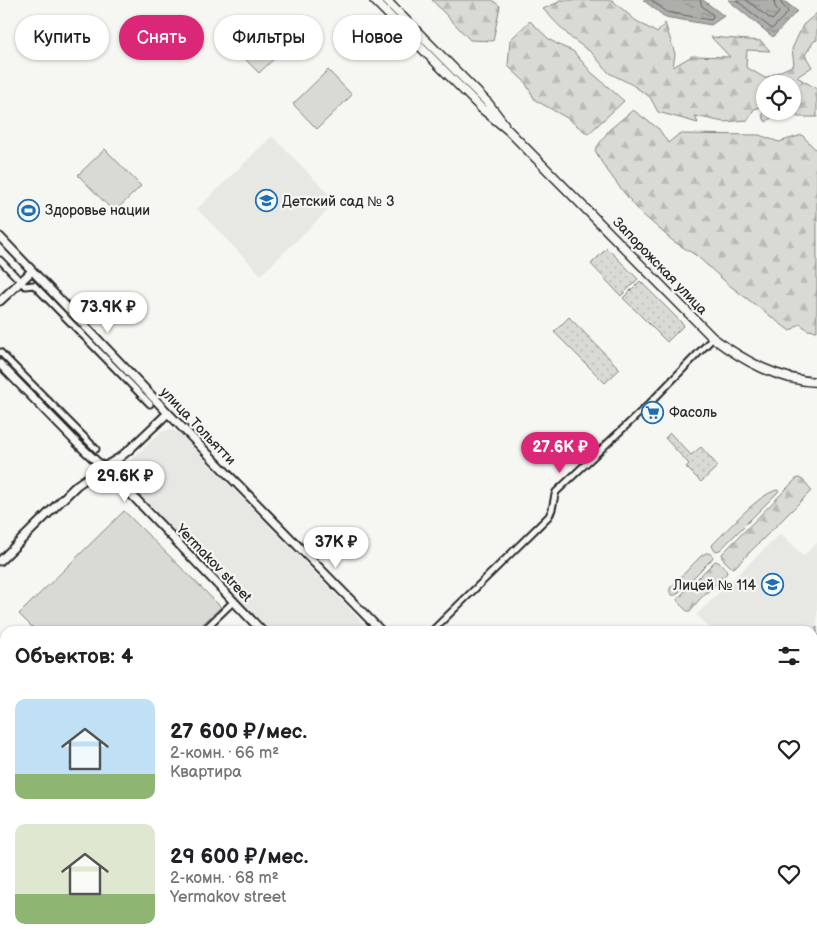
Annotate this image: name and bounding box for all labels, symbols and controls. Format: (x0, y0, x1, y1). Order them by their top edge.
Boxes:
chip: Купить (15, 15, 109, 60)
chip: Снять (119, 15, 204, 60)
chip: Фильтры (214, 15, 323, 60)
chip: Новое (333, 15, 421, 60)
map controls (756, 75, 801, 120)
button: locate (756, 75, 801, 120)
school or university icon: Детский сад № 3 (254, 189, 278, 213)
place label: Детский сад № 3 (282, 193, 395, 210)
sports icon: Здоровье нации (17, 198, 41, 222)
place label: Здоровье нации (45, 202, 150, 219)
street label: Запорожская улица (609, 214, 711, 319)
pin: 73.9K ₽ (62, 292, 154, 334)
text: 73.9K ₽ (80, 298, 136, 317)
street label: улица Тольятти (157, 384, 239, 468)
supermarket icon: Фасоль (641, 400, 665, 424)
place label: Фасоль (669, 404, 717, 421)
pin: 27.6K ₽ (514, 432, 606, 474)
text: 27.6K ₽ (532, 438, 588, 457)
pin: 29.6K ₽ (79, 460, 171, 503)
text: 29.6K ₽ (97, 467, 153, 486)
street label: Yermakov street (172, 520, 256, 606)
pin: 37K ₽ (301, 526, 371, 569)
text: 37K ₽ (315, 533, 357, 552)
school or university icon: Лицей № 114 (760, 573, 784, 597)
place label: Лицей № 114 (672, 577, 756, 594)
icon: filters (775, 642, 803, 670)
text: Объектов: 4 (15, 644, 133, 669)
icon: home (55, 719, 115, 779)
text: 27 600 ₽/мес. (170, 719, 307, 744)
icon: heart (775, 735, 803, 763)
text: 2-комн. · 66 m² (170, 744, 279, 763)
text: Квартира (170, 763, 242, 782)
icon: home (55, 844, 115, 904)
text: 29 600 ₽/мес. (170, 844, 308, 869)
icon: heart (775, 860, 803, 888)
text: 2-комн. · 68 m² (170, 869, 279, 888)
text: Yermakov street (170, 888, 286, 907)

